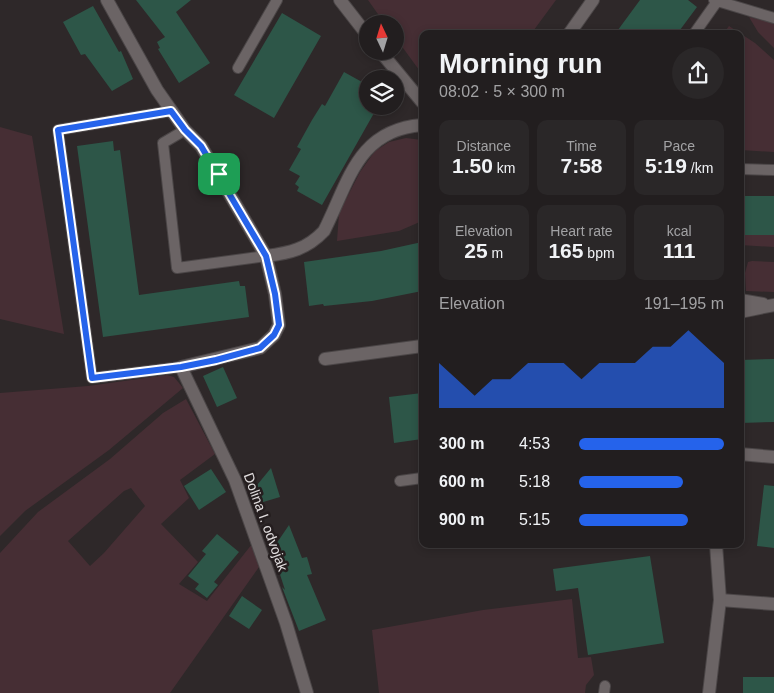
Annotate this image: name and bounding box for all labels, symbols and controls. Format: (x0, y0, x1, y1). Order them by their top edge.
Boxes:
north arrow (359, 15, 404, 60)
map controls (359, 15, 404, 115)
button: share (672, 47, 724, 99)
text: Morning run (439, 48, 602, 79)
button: layers (359, 70, 404, 115)
text: 08:02 · 5 × 300 m (439, 83, 565, 100)
text: Distance (457, 138, 511, 154)
text: Time (566, 138, 597, 154)
text: Pace (663, 138, 695, 154)
pin (198, 153, 240, 195)
text: 1.50 (452, 154, 493, 177)
text: 7:58 (560, 154, 603, 177)
text: 5:19 (645, 154, 687, 177)
icon: arrive (205, 160, 233, 188)
text: km (493, 160, 516, 176)
text: /km (687, 160, 713, 176)
text: Elevation (455, 223, 513, 239)
text: Heart rate (550, 223, 613, 239)
text: kcal (667, 223, 692, 239)
text: 25 (464, 239, 488, 262)
text: 165 (548, 239, 583, 262)
text: 111 (663, 239, 696, 262)
text: m (488, 245, 503, 261)
text: bpm (583, 245, 615, 261)
text: Elevation (439, 295, 505, 312)
text: 191–195 m (644, 295, 724, 312)
text: 300 m (439, 435, 484, 452)
text: 4:53 (519, 435, 550, 452)
street label: Dolina I. odvojak (241, 471, 292, 574)
text: 600 m (439, 473, 484, 490)
text: 5:18 (519, 473, 550, 490)
text: 900 m (439, 511, 484, 528)
text: 5:15 (519, 511, 550, 528)

